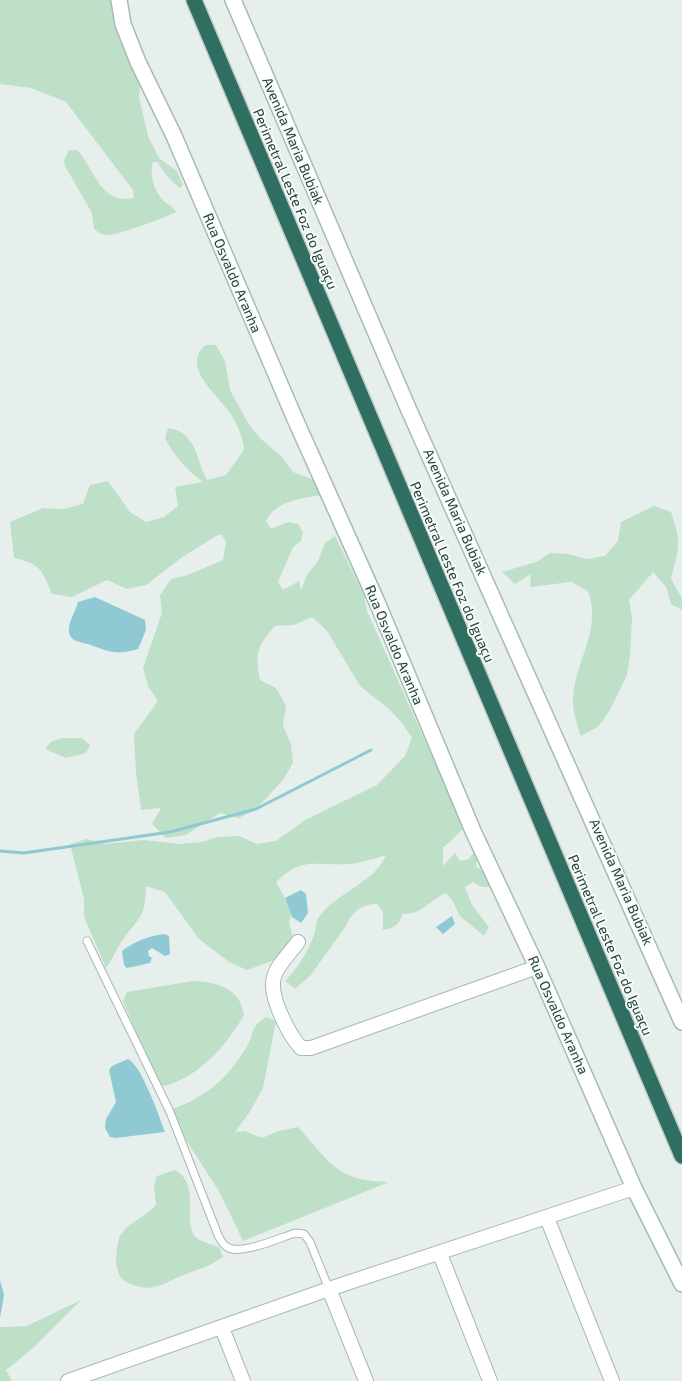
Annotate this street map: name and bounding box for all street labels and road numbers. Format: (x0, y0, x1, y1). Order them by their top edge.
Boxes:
street label: Avenida Maria Bubiak (259, 75, 327, 207)
street label: Perimetral Leste Foz do Iguaçu (249, 106, 341, 292)
street label: Rua Osvaldo Aranha (199, 211, 265, 335)
street label: Avenida Maria Bubiak (420, 446, 490, 578)
street label: Perimetral Leste Foz do Iguaçu (406, 479, 498, 665)
street label: Rua Osvaldo Aranha (361, 583, 427, 707)
street label: Avenida Maria Bubiak (586, 816, 656, 948)
street label: Perimetral Leste Foz do Iguaçu (564, 852, 656, 1038)
street label: Rua Osvaldo Aranha (524, 953, 592, 1077)

